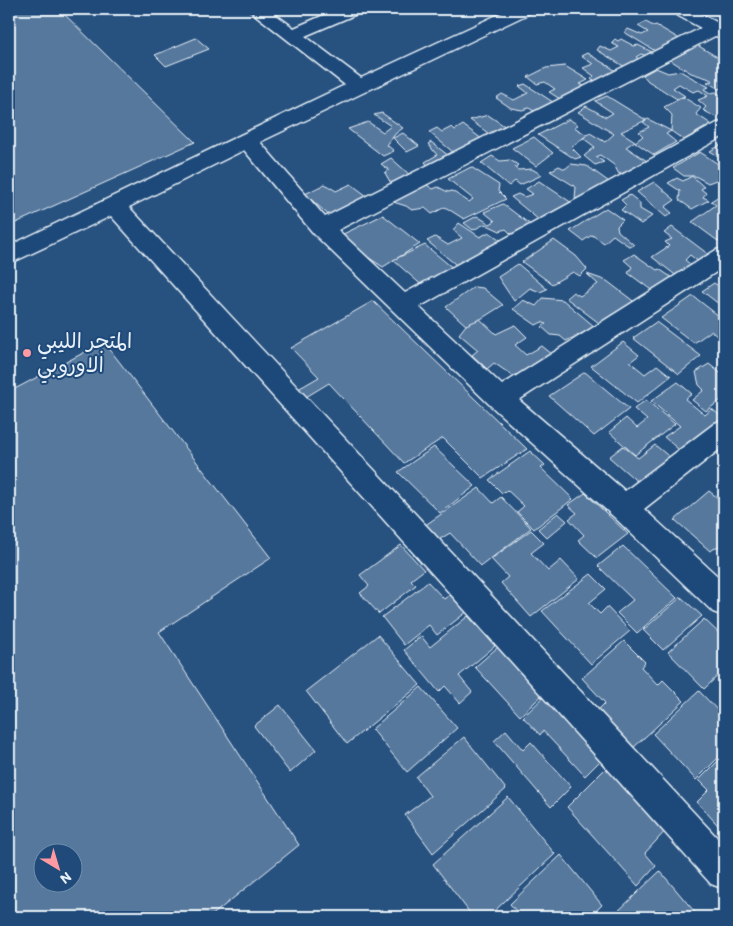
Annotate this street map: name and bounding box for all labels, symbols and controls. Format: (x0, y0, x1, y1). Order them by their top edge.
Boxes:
place label: المتجر الليبي الاوروبي (37, 328, 132, 384)
marker: المتجر الليبي الاوروبي (21, 347, 33, 359)
north arrow (32, 844, 82, 894)
text: N (57, 868, 75, 887)

